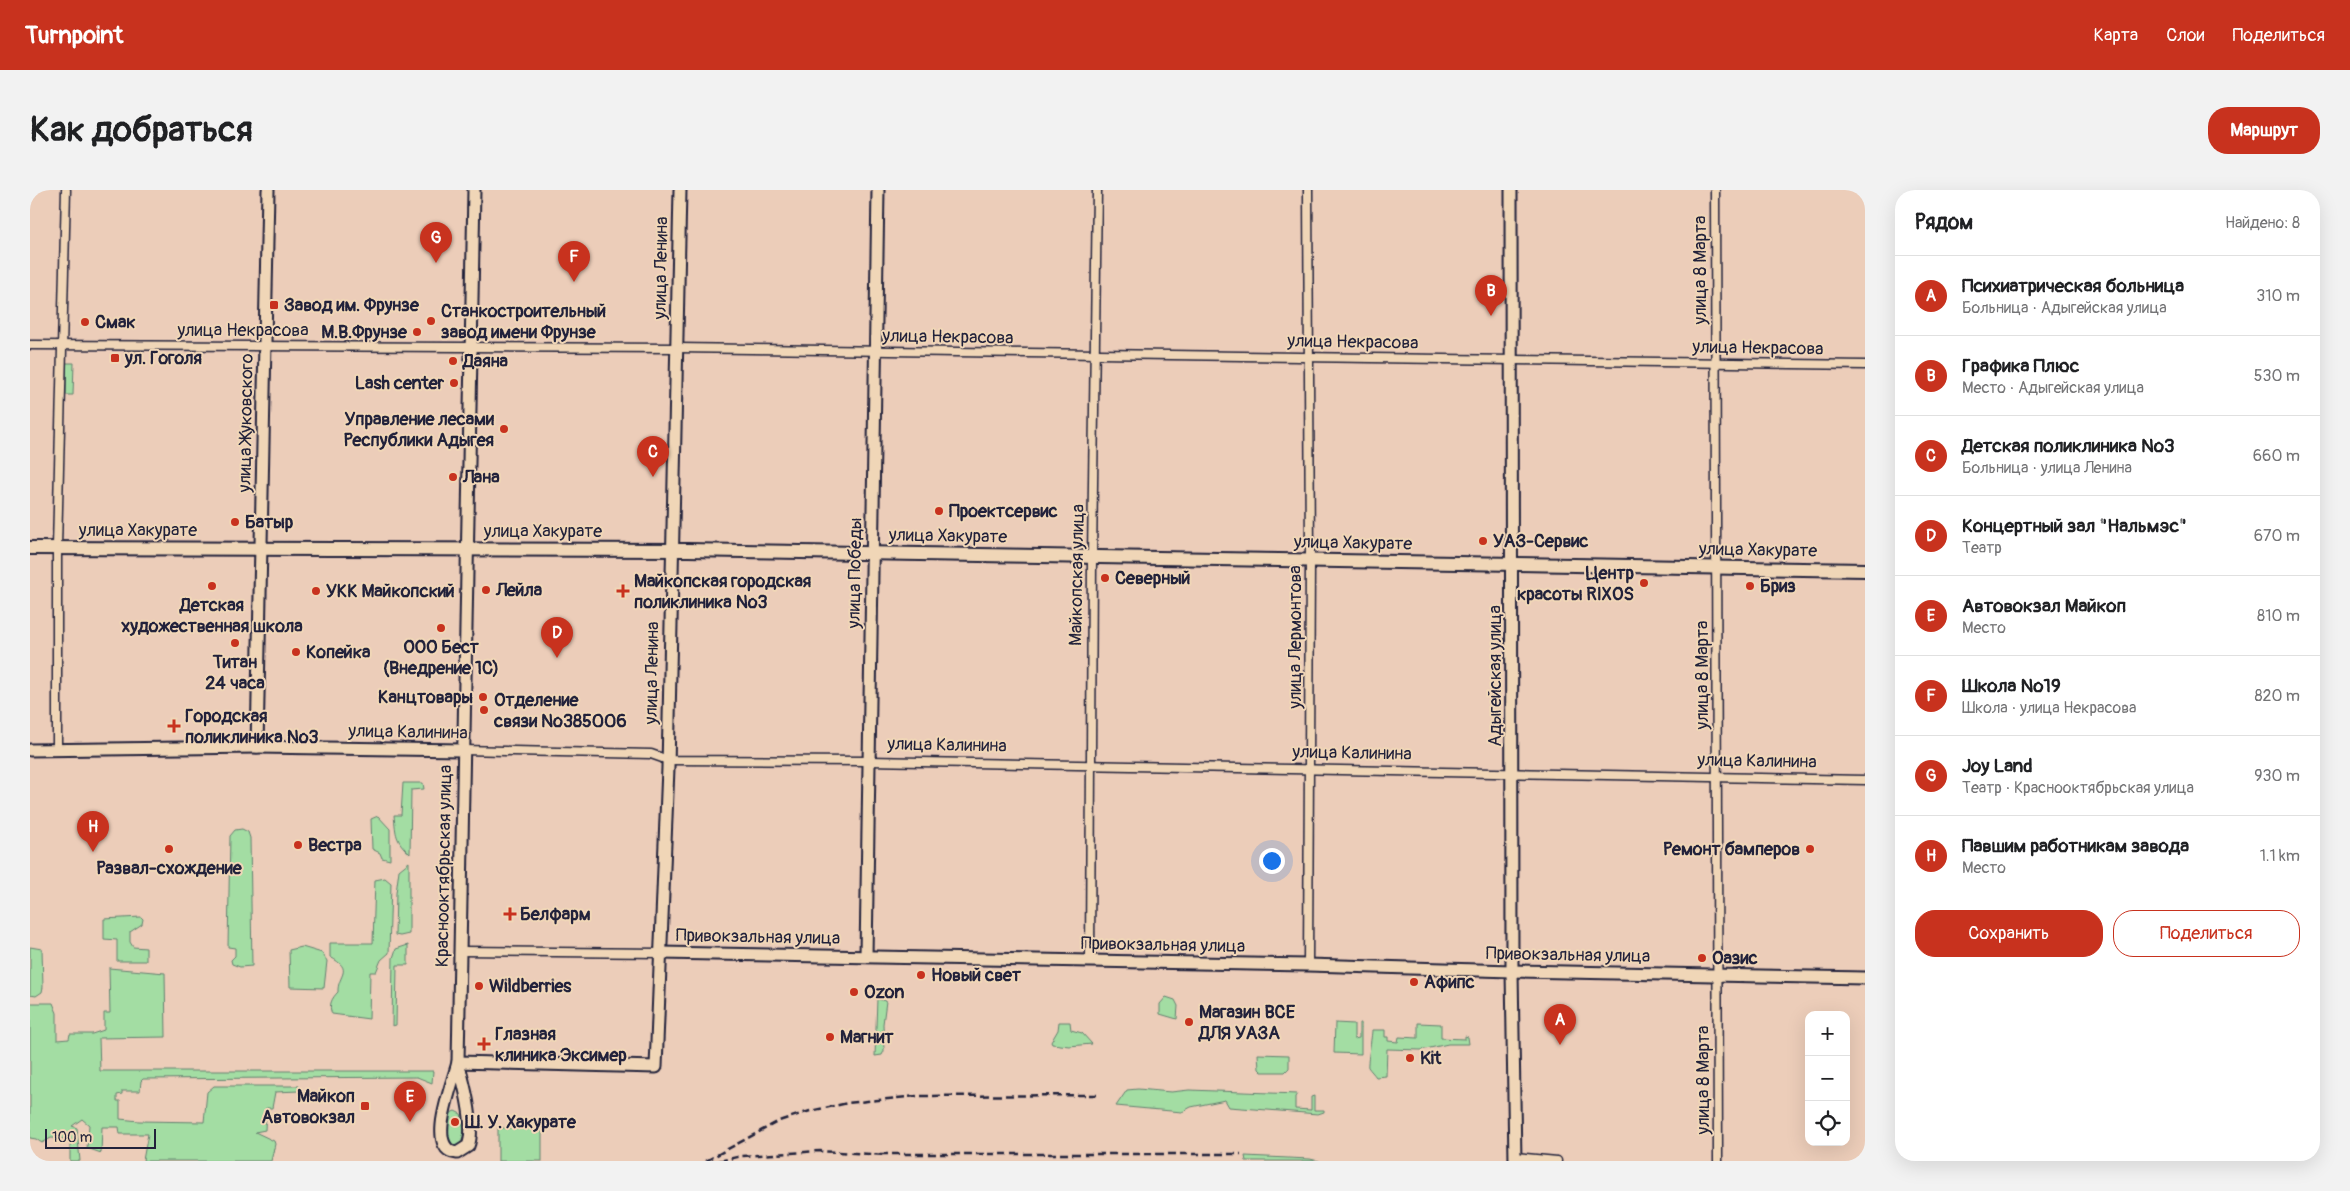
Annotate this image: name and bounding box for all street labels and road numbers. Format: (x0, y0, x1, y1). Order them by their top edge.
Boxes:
street label: улица Ленина (649, 216, 673, 321)
street label: улица 8 Марта (1689, 216, 1712, 325)
street label: улица Некрасова (176, 319, 309, 342)
street label: улица Некрасова (881, 324, 1014, 350)
street label: улица Некрасова (1286, 329, 1419, 355)
street label: улица Некрасова (1691, 335, 1824, 361)
street label: улица Жуковского (233, 353, 259, 494)
street label: Майкопская улица (1064, 504, 1090, 646)
street label: улица Победы (843, 517, 867, 630)
street label: улица Хакурате (78, 519, 197, 542)
street label: улица Хакурате (483, 520, 602, 543)
street label: улица Хакурате (888, 523, 1008, 549)
street label: улица Хакурате (1293, 530, 1413, 556)
street label: улица Хакурате (1698, 537, 1818, 563)
street label: улица Лермонтова (1284, 565, 1307, 710)
street label: Адыгейская улица (1484, 605, 1507, 747)
street label: улица Ленина (640, 621, 664, 726)
street label: улица 8 Марта (1691, 621, 1714, 730)
street label: улица Калинина (347, 719, 468, 745)
street label: улица Калинина (886, 732, 1007, 758)
street label: улица Калинина (1291, 740, 1412, 766)
street label: улица Калинина (1696, 748, 1817, 774)
street label: Краснооктябрьская улица (431, 765, 457, 967)
street label: Привокзальная улица (676, 924, 840, 950)
street label: Привокзальная улица (1081, 932, 1245, 958)
street label: Привокзальная улица (1486, 942, 1650, 968)
street label: улица 8 Марта (1692, 1026, 1715, 1135)

